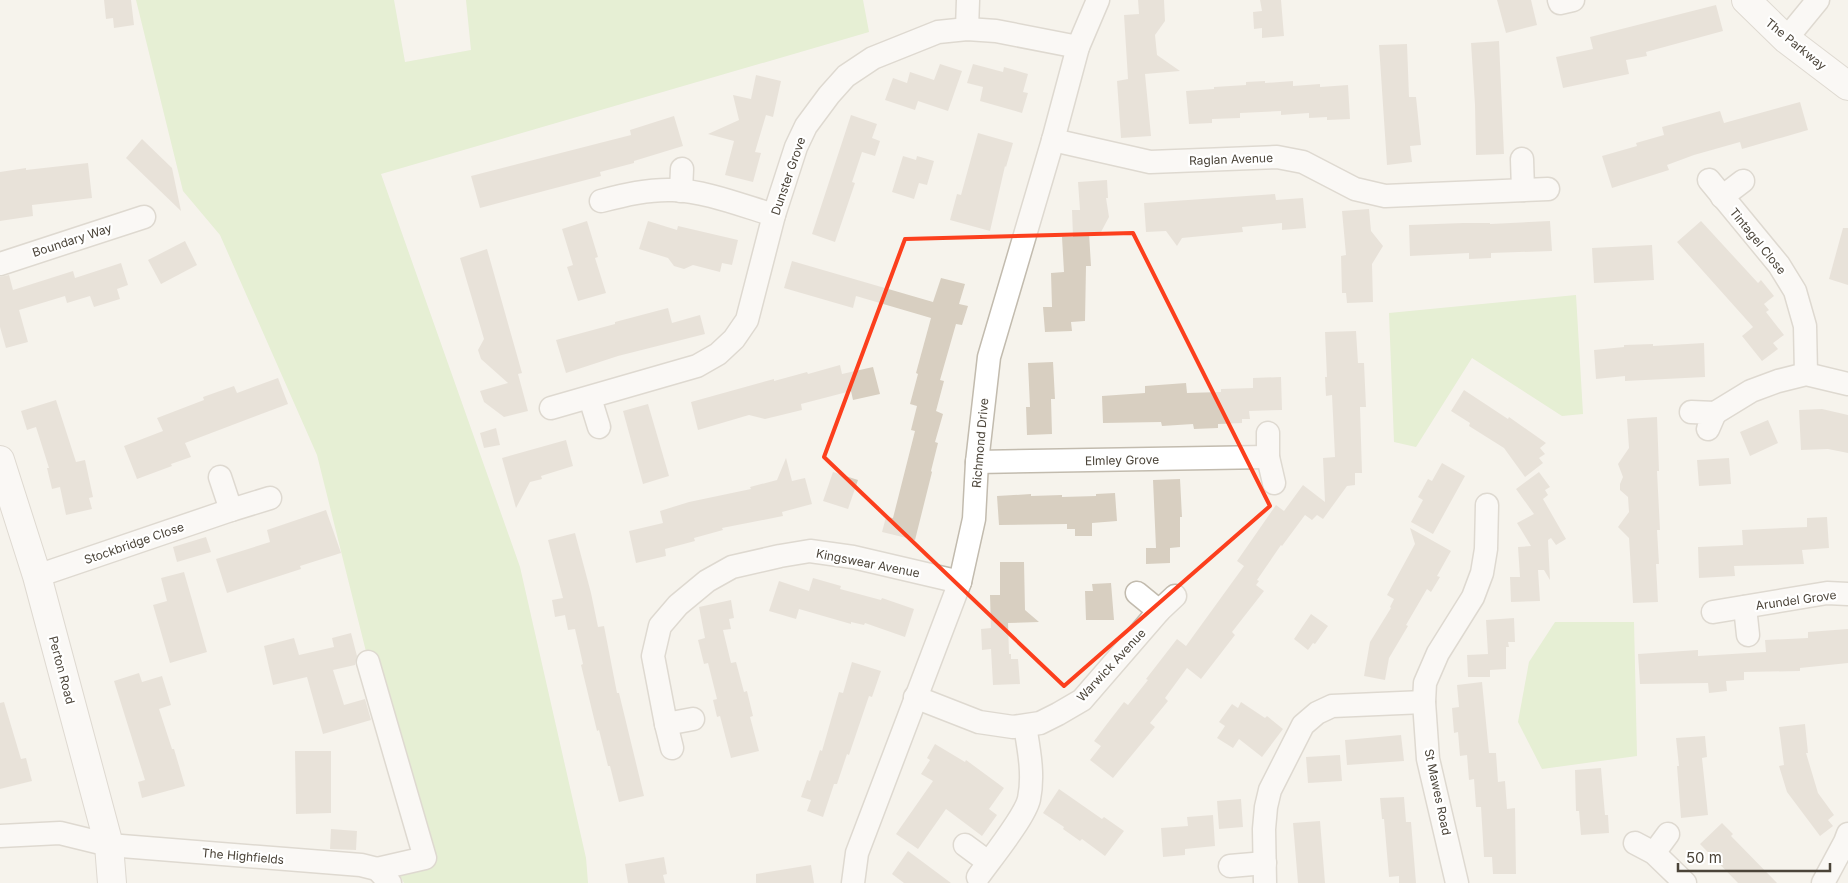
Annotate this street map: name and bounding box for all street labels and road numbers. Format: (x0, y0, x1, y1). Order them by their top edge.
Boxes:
street label: The Parkway (1763, 15, 1830, 73)
street label: Dunster Grove (768, 135, 808, 217)
street label: Raglan Avenue (1189, 150, 1273, 168)
street label: Tintagel Close (1727, 205, 1789, 277)
street label: Boundary Way (30, 220, 114, 260)
street label: Richmond Drive (969, 398, 991, 488)
street label: Elmley Grove (1085, 452, 1159, 468)
street label: Stockbridge Close (82, 519, 186, 567)
street label: Kingswear Avenue (815, 546, 921, 580)
street label: Arundel Grove (1755, 587, 1837, 613)
street label: Warwick Avenue (1073, 625, 1149, 705)
street label: Perton Road (46, 634, 78, 706)
street label: St Mawes Road (1422, 747, 1454, 837)
street label: The Highfields (201, 845, 285, 867)

